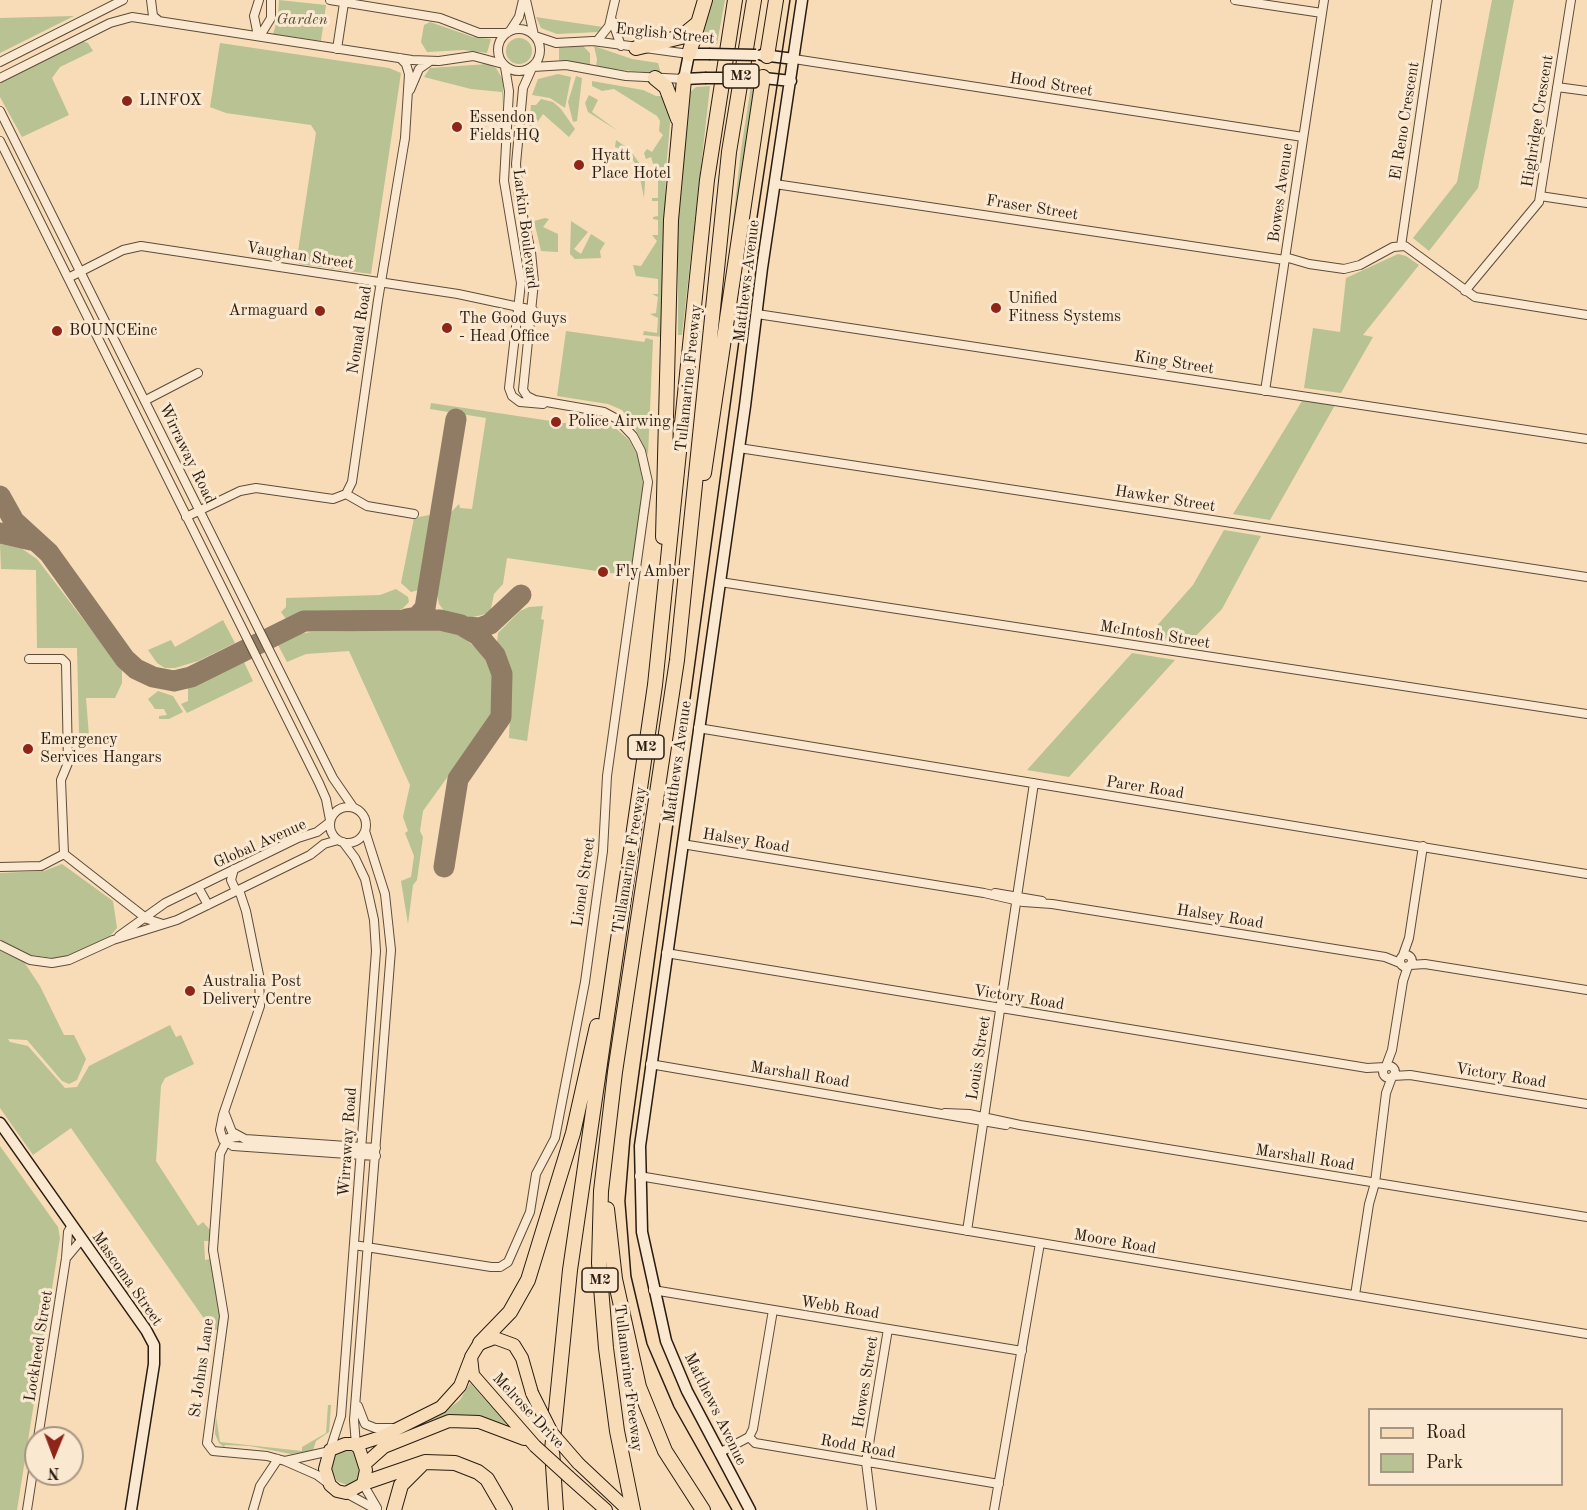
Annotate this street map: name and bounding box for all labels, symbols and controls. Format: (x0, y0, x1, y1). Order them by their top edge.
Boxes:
park label: Garden (276, 10, 328, 30)
street label: English Street (615, 19, 715, 49)
street label: Highridge Crescent (1518, 53, 1558, 189)
street label: El Reno Crescent (1386, 60, 1424, 182)
road number: M2 (723, 64, 759, 88)
street label: Hood Street (1008, 69, 1094, 101)
place label: LINFOX (139, 91, 202, 111)
marker: LINFOX (120, 94, 134, 108)
place label: Essendon Fields HQ (469, 108, 539, 146)
marker: Essendon Fields HQ (450, 120, 464, 134)
street label: Bowes Avenue (1265, 142, 1297, 244)
place label: Hyatt Place Hotel (591, 146, 671, 184)
marker: Hyatt Place Hotel (572, 158, 586, 172)
street label: Larkin Boulevard (508, 168, 542, 290)
street label: Fraser Street (985, 191, 1079, 225)
street label: Matthews Avenue (730, 219, 764, 343)
street label: Vaughan Street (245, 238, 355, 274)
street label: Nomad Road (344, 284, 376, 376)
place label: Unified Fitness Systems (1008, 289, 1121, 327)
place label: Armaguard (229, 301, 308, 321)
marker: Unified Fitness Systems (989, 301, 1003, 315)
street label: Tullamarine Freeway (672, 303, 706, 453)
marker: Armaguard (313, 304, 327, 318)
place label: The Good Guys - Head Office (459, 309, 567, 347)
place label: BOUNCEinc (69, 321, 157, 341)
marker: The Good Guys - Head Office (440, 321, 454, 335)
marker: BOUNCEinc (50, 324, 64, 338)
street label: King Street (1133, 347, 1215, 379)
street label: Wirraway Road (154, 401, 220, 507)
place label: Police Airwing (568, 412, 671, 432)
marker: Police Airwing (549, 415, 563, 429)
street label: Hawker Street (1113, 482, 1217, 516)
place label: Fly Amber (615, 562, 690, 582)
marker: Fly Amber (596, 565, 610, 579)
street label: McIntosh Street (1098, 617, 1212, 653)
street label: Matthews Avenue (660, 700, 696, 824)
place label: Emergency Services Hangars (40, 730, 162, 768)
road number: M2 (628, 735, 664, 759)
marker: Emergency Services Hangars (21, 742, 35, 756)
street label: Parer Road (1105, 772, 1185, 804)
street label: Tullamarine Freeway (609, 785, 651, 935)
street label: Global Avenue (211, 815, 309, 873)
street label: Halsey Road (701, 825, 791, 857)
street label: Lionel Street (568, 836, 600, 928)
street label: Halsey Road (1175, 901, 1265, 933)
place label: Australia Post Delivery Centre (202, 972, 311, 1010)
street label: Victory Road (972, 981, 1066, 1015)
marker: Australia Post Delivery Centre (183, 984, 197, 998)
street label: Louis Street (963, 1014, 995, 1102)
street label: Marshall Road (749, 1058, 851, 1092)
street label: Victory Road (1454, 1059, 1548, 1093)
street label: Wirraway Road (335, 1087, 361, 1197)
street label: Marshall Road (1254, 1141, 1356, 1175)
street label: Moore Road (1072, 1225, 1158, 1259)
street label: Mascoma Street (87, 1228, 167, 1330)
road number: M2 (582, 1268, 618, 1292)
street label: Lockheed Street (21, 1289, 57, 1403)
street label: Webb Road (799, 1292, 881, 1324)
street label: Tullamarine Freeway (609, 1303, 647, 1453)
street label: St Johns Lane (186, 1317, 218, 1419)
street label: Howes Street (849, 1335, 883, 1429)
street label: Matthews Avenue (679, 1349, 751, 1469)
street label: Melrose Drive (488, 1369, 568, 1453)
legend (1368, 1408, 1563, 1486)
text: Road (1426, 1424, 1466, 1442)
north arrow (24, 1426, 84, 1486)
street label: Rodd Road (819, 1431, 897, 1463)
text: Park (1426, 1454, 1463, 1472)
text: N (47, 1464, 60, 1480)

